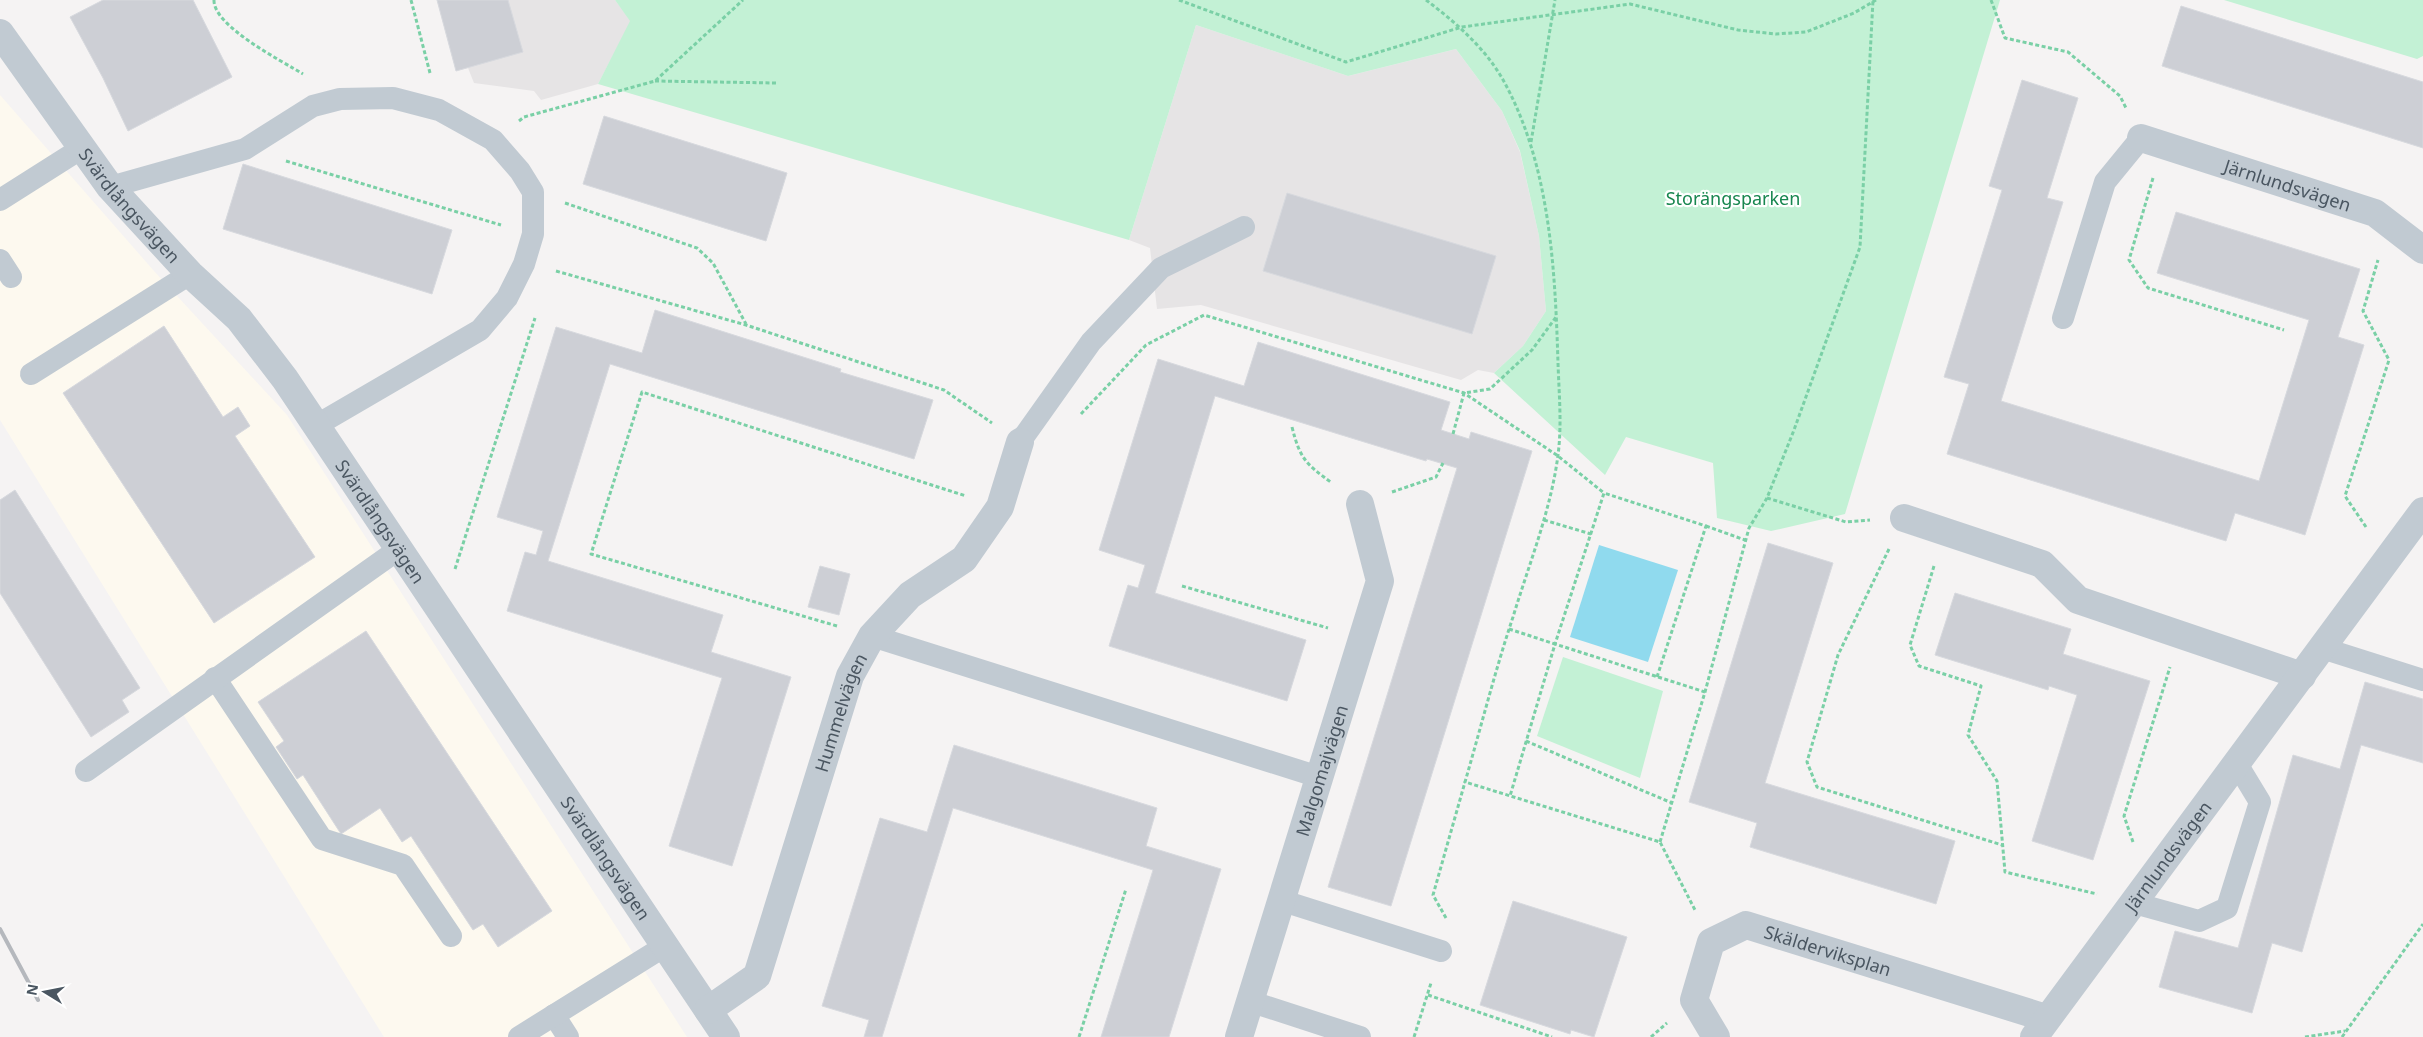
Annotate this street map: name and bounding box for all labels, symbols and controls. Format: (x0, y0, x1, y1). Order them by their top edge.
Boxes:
street label: Svärdlångsvägen (74, 143, 186, 268)
street label: Järnlundsvägen (2219, 153, 2354, 217)
park label: Storängsparken (1666, 186, 1800, 210)
street label: Svärdlångsvägen (330, 455, 431, 588)
street label: Hummelvägen (809, 649, 872, 775)
street label: Malgomajvägen (1290, 702, 1353, 839)
street label: Svärdlångsvägen (556, 791, 656, 925)
street label: Järnlundsvägen (2118, 796, 2217, 918)
street label: Skälderviksplan (1761, 919, 1894, 981)
north arrow (20, 967, 70, 1017)
text: N (21, 982, 42, 997)

